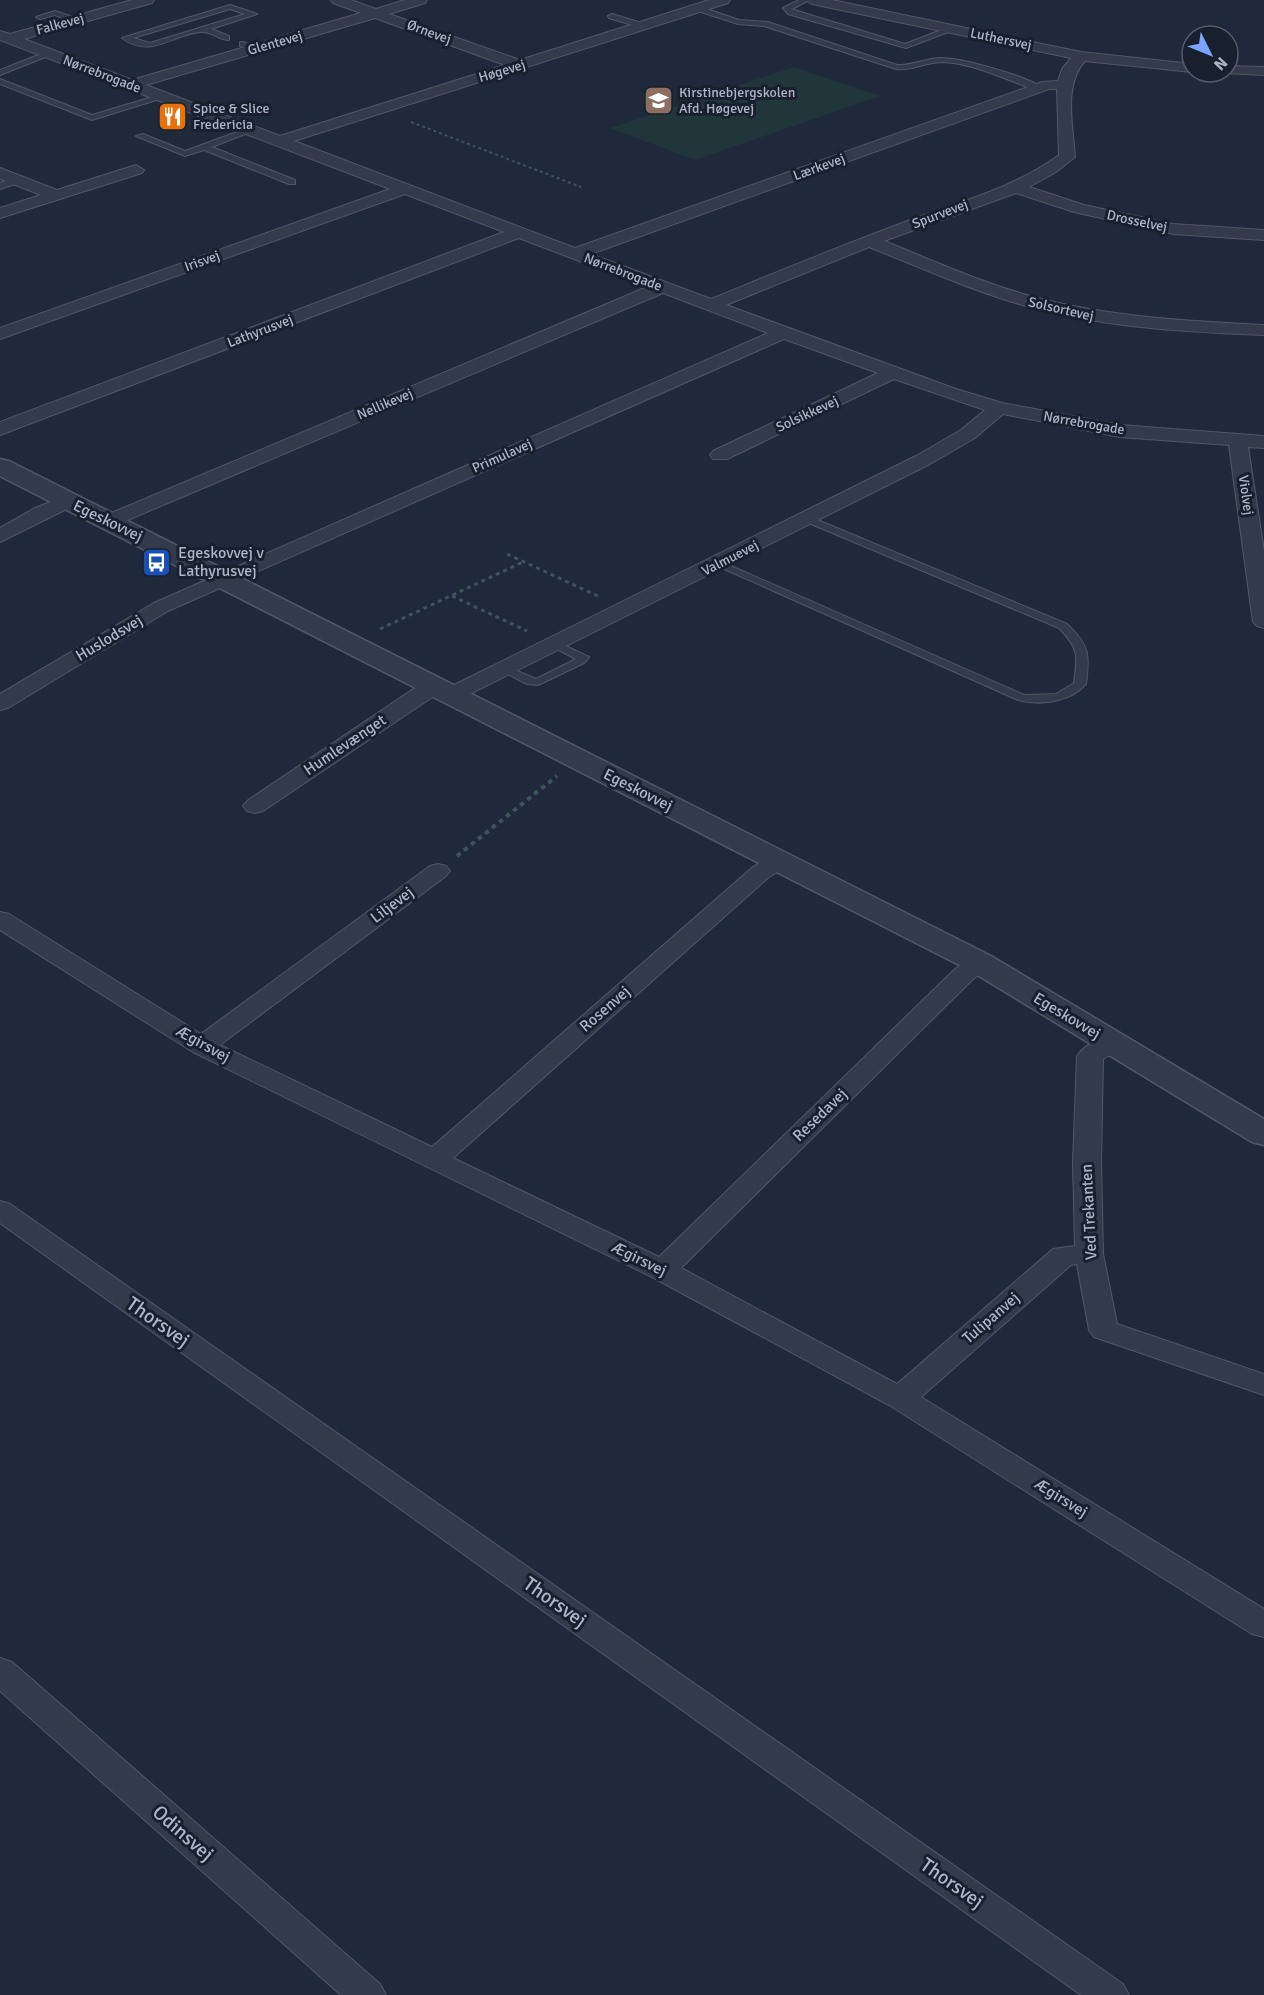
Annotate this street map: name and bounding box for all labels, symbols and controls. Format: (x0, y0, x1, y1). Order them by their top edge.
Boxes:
street label: Falkevej (34, 9, 86, 39)
street label: Ørnevej (405, 16, 453, 48)
street label: Luthersvej (969, 24, 1033, 54)
north arrow (1180, 24, 1240, 84)
street label: Glentevej (246, 27, 304, 59)
street label: Nørrebrogade (61, 51, 143, 97)
text: N (1209, 53, 1231, 74)
street label: Høgevej (477, 56, 527, 86)
school or university icon: Kirstinebjergskolen Afd. Høgevej (642, 84, 674, 116)
place label: Kirstinebjergskolen Afd. Høgevej (679, 84, 795, 117)
restaurant icon: Spice & Slice Fredericia (156, 100, 188, 132)
place label: Spice & Slice Fredericia (193, 100, 270, 133)
street label: Lærkevej (791, 150, 847, 184)
street label: Spurvevej (910, 196, 970, 232)
street label: Drosselvej (1105, 206, 1169, 236)
street label: Irisvej (182, 247, 222, 275)
street label: Nørrebrogade (582, 249, 664, 295)
street label: Solsortevej (1027, 293, 1095, 325)
street label: Lathyrusvej (225, 311, 295, 351)
street label: Nellikevej (355, 385, 415, 423)
street label: Solsikkevej (773, 392, 841, 436)
street label: Nørrebrogade (1042, 407, 1126, 439)
street label: Primulavej (469, 435, 535, 477)
street label: Violvej (1235, 474, 1257, 516)
street label: Egeskovvej (70, 496, 146, 546)
street label: Valmuevej (699, 536, 761, 580)
place label: Egeskovvej v Lathyrusvej (178, 543, 265, 581)
bus stop icon: Egeskovvej v Lathyrusvej (141, 546, 173, 578)
street label: Huslodsvej (72, 610, 146, 666)
street label: Humlevænget (300, 710, 390, 780)
street label: Egeskovvej (600, 764, 676, 816)
street label: Liljevej (366, 882, 418, 928)
street label: Rosenvej (576, 982, 634, 1036)
street label: Egeskovvej (1030, 988, 1104, 1044)
street label: Ægirsvej (172, 1021, 234, 1067)
street label: Resedavej (788, 1084, 852, 1146)
street label: Ved Trekanten (1076, 1163, 1102, 1261)
street label: Ægirsvej (608, 1237, 670, 1281)
street label: Tulipanvej (958, 1288, 1024, 1348)
street label: Thorsvej (121, 1291, 195, 1353)
street label: Ægirsvej (1031, 1474, 1091, 1522)
street label: Thorsvej (518, 1571, 592, 1633)
street label: Odinsvej (147, 1800, 219, 1866)
street label: Thorsvej (915, 1852, 989, 1914)

